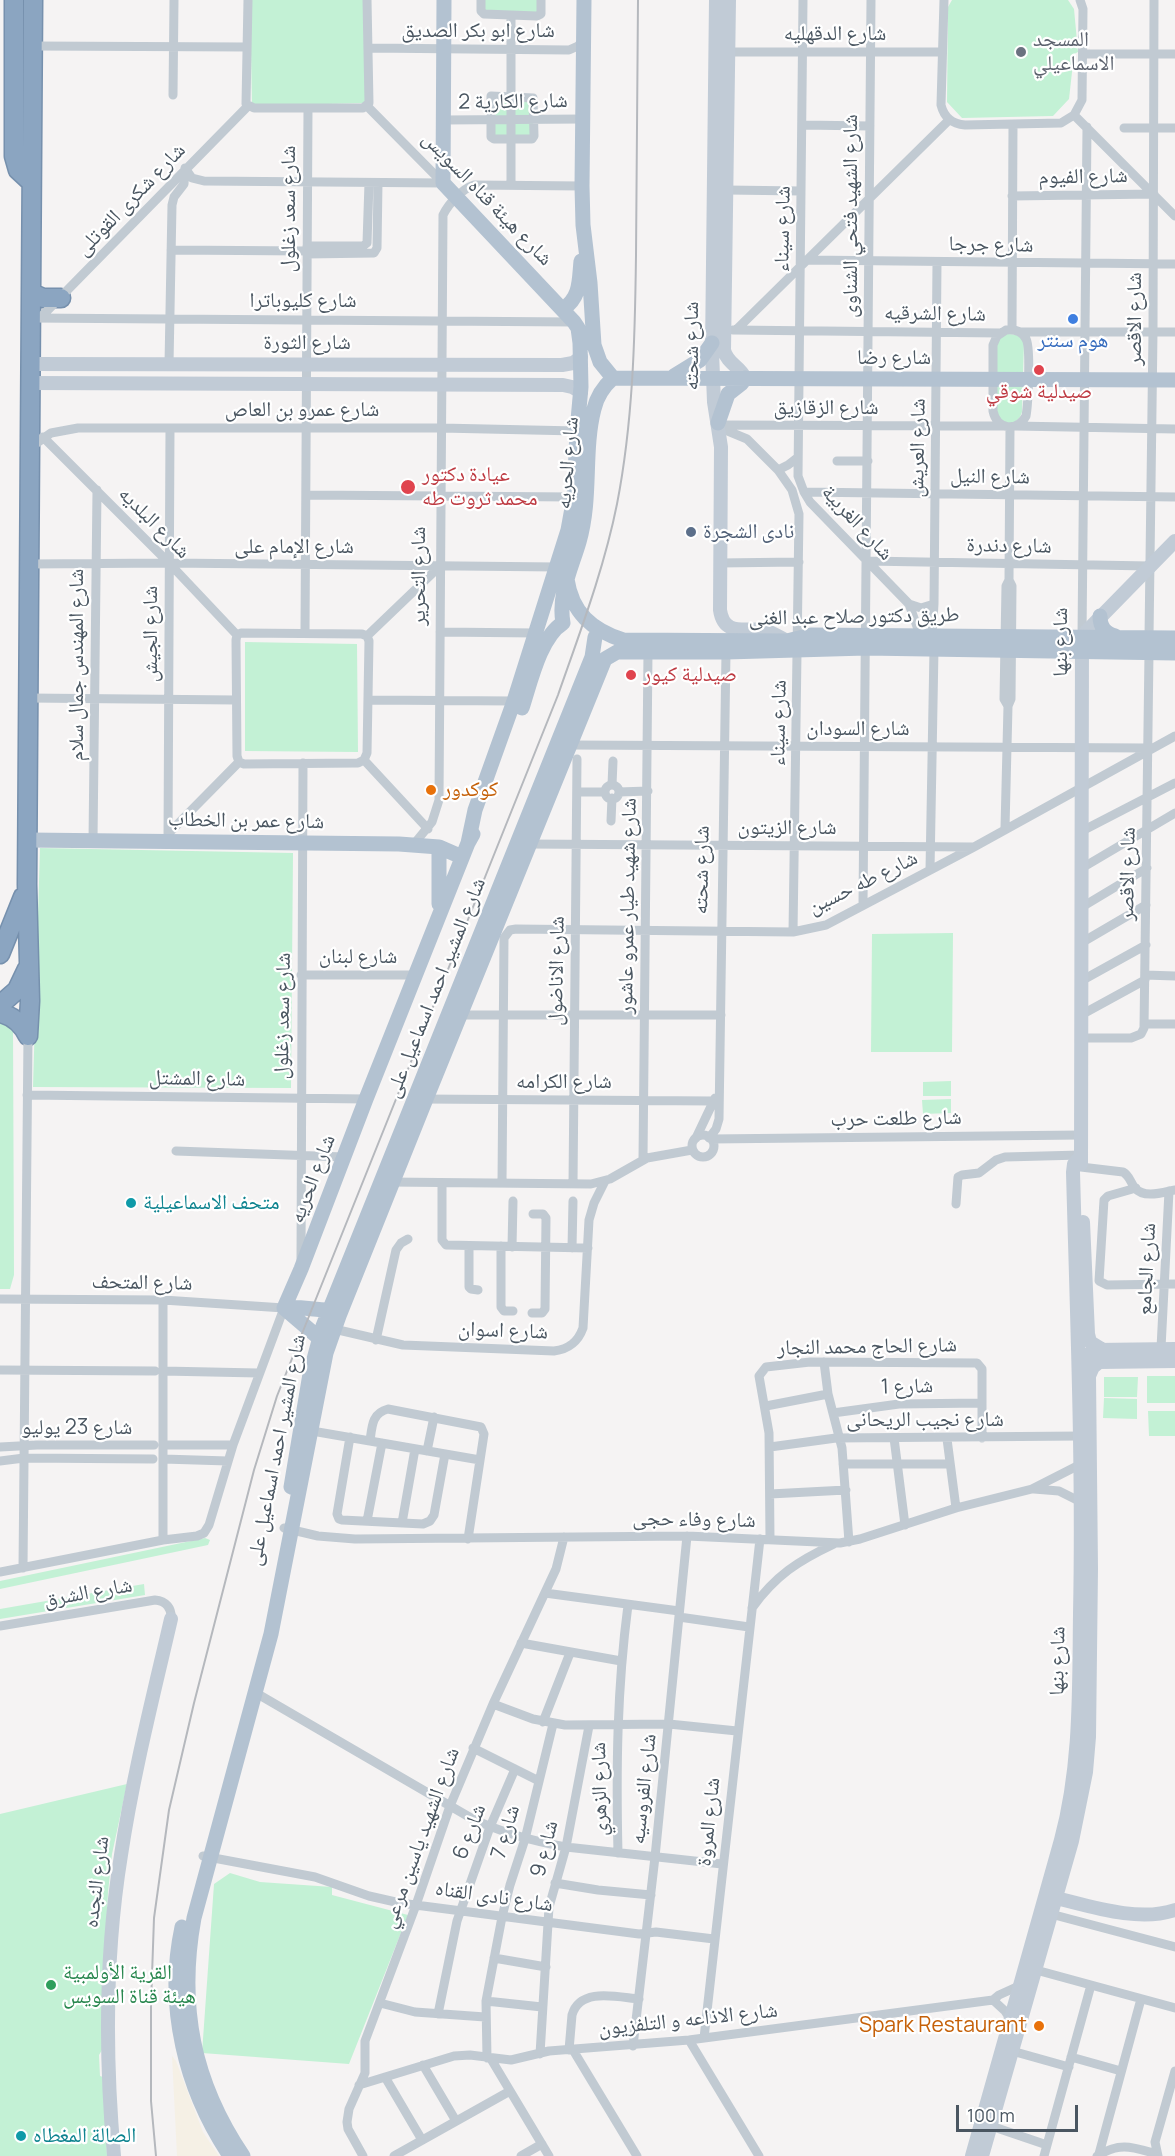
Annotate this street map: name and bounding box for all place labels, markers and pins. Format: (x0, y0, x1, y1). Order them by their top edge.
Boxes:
place label: المسجد الاسماعيلي (1033, 27, 1114, 77)
marker: المسجد الاسماعيلي (1014, 45, 1028, 59)
marker: هوم سنتر (1066, 312, 1080, 326)
place label: هوم سنتر (1038, 328, 1108, 354)
marker: صيدلية شوقي (1032, 363, 1046, 377)
place label: صيدلية شوقي (986, 379, 1092, 405)
place label: عيادة دكتور محمد ثروت طه (422, 462, 538, 512)
marker: عيادة دكتور محمد ثروت طه (399, 478, 417, 496)
place label: نادى الشجرة (703, 519, 794, 545)
marker: نادى الشجرة (684, 525, 698, 539)
place label: صيدلية كيور (643, 662, 737, 688)
marker: صيدلية كيور (624, 668, 638, 682)
place label: كوكدور (443, 777, 498, 803)
marker: كوكدور (424, 783, 438, 797)
place label: متحف الاسماعيلية (143, 1190, 280, 1216)
marker: متحف الاسماعيلية (124, 1196, 138, 1210)
place label: القرية الأولمبية هيئة قناة السويس (63, 1960, 196, 2010)
marker: القرية الأولمبية هيئة قناة السويس (44, 1978, 58, 1992)
place label: Spark Restaurant (859, 2013, 1027, 2039)
marker: Spark Restaurant (1032, 2019, 1046, 2033)
place label: الصالة المغطاه (33, 2123, 136, 2149)
marker: الصالة المغطاه (14, 2129, 28, 2143)

